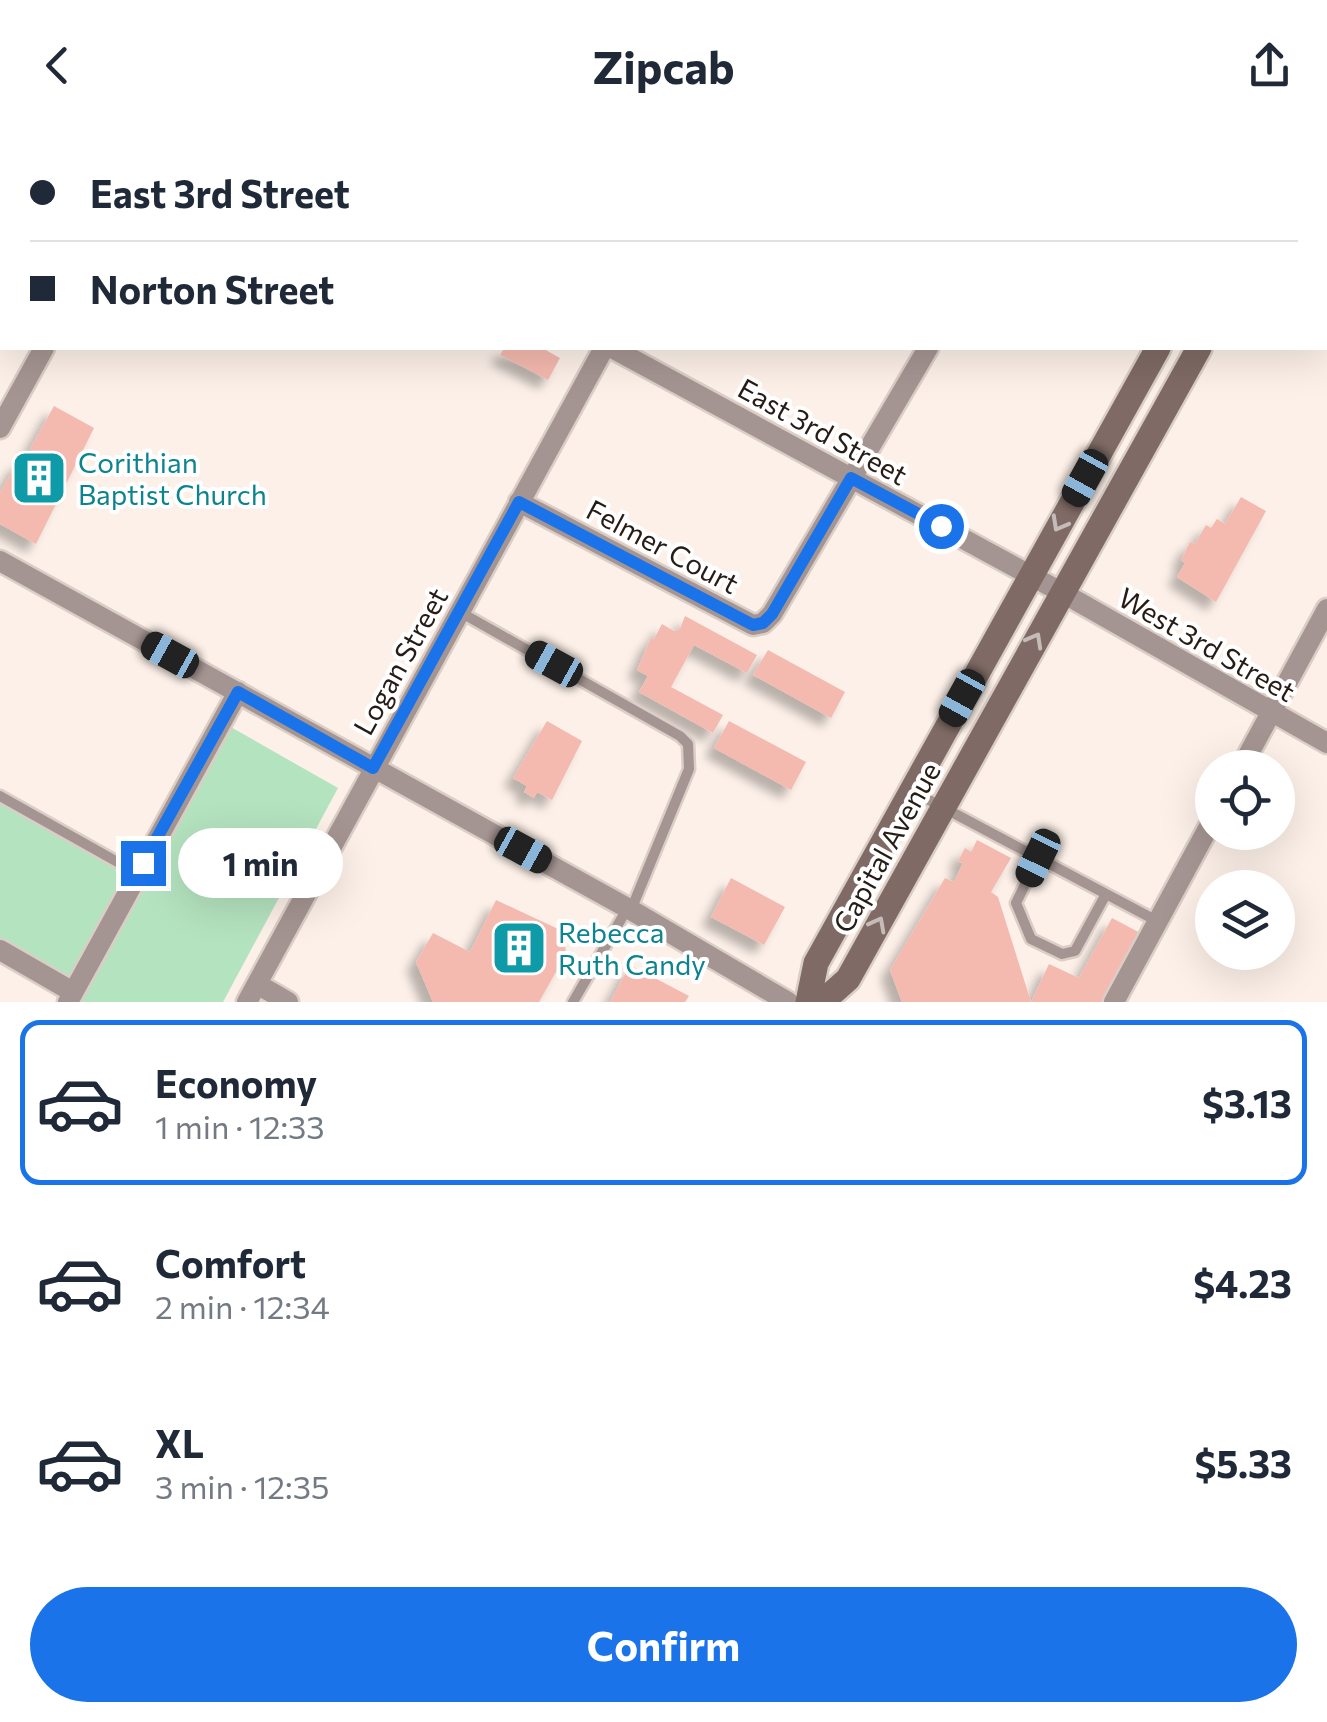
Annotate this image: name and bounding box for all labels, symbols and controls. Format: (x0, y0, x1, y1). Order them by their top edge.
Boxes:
icon: back (30, 38, 85, 93)
text: Zipcab (592, 38, 735, 93)
icon: share (1242, 38, 1297, 93)
text: East 3rd Street (90, 169, 350, 216)
text: Norton Street (90, 265, 334, 312)
street label: East 3rd Street (732, 371, 914, 491)
car (1057, 444, 1113, 512)
place label: Corithian Baptist Church (78, 445, 267, 511)
building icon: Corithian Baptist Church (9, 448, 69, 508)
street label: Felmer Court (581, 492, 745, 600)
route start (919, 504, 964, 549)
one-way arrow (1052, 513, 1072, 531)
street label: West 3rd Street (1113, 580, 1301, 708)
street label: Logan Street (346, 582, 454, 740)
car (136, 627, 204, 683)
one-way arrow (1022, 632, 1042, 650)
car (520, 636, 588, 692)
car (934, 664, 990, 732)
map controls (1195, 750, 1295, 970)
button: locate (1195, 750, 1295, 850)
street label: Capital Avenue (825, 756, 947, 938)
car (489, 822, 557, 878)
car (1011, 824, 1065, 892)
callout: 1 min (178, 828, 343, 898)
route end (121, 841, 166, 886)
text: 1 min (223, 843, 298, 883)
button: layers (1195, 870, 1295, 970)
place label: Rebecca Ruth Candy (558, 915, 706, 981)
one-way arrow (866, 917, 885, 935)
building icon: Rebecca Ruth Candy (489, 918, 549, 978)
icon: car (35, 1058, 125, 1148)
text: Economy (155, 1059, 317, 1106)
text: $3.13 (1202, 1079, 1292, 1126)
text: 1 min · 12:33 (155, 1106, 325, 1146)
icon: car (35, 1238, 125, 1328)
text: Comfort (155, 1239, 306, 1286)
text: $4.23 (1193, 1259, 1292, 1306)
text: 2 min · 12:34 (155, 1286, 330, 1326)
icon: car (35, 1418, 125, 1508)
text: XL (155, 1419, 204, 1466)
text: $5.33 (1194, 1439, 1292, 1486)
text: 3 min · 12:35 (155, 1466, 329, 1506)
button: Confirm (30, 1587, 1297, 1702)

